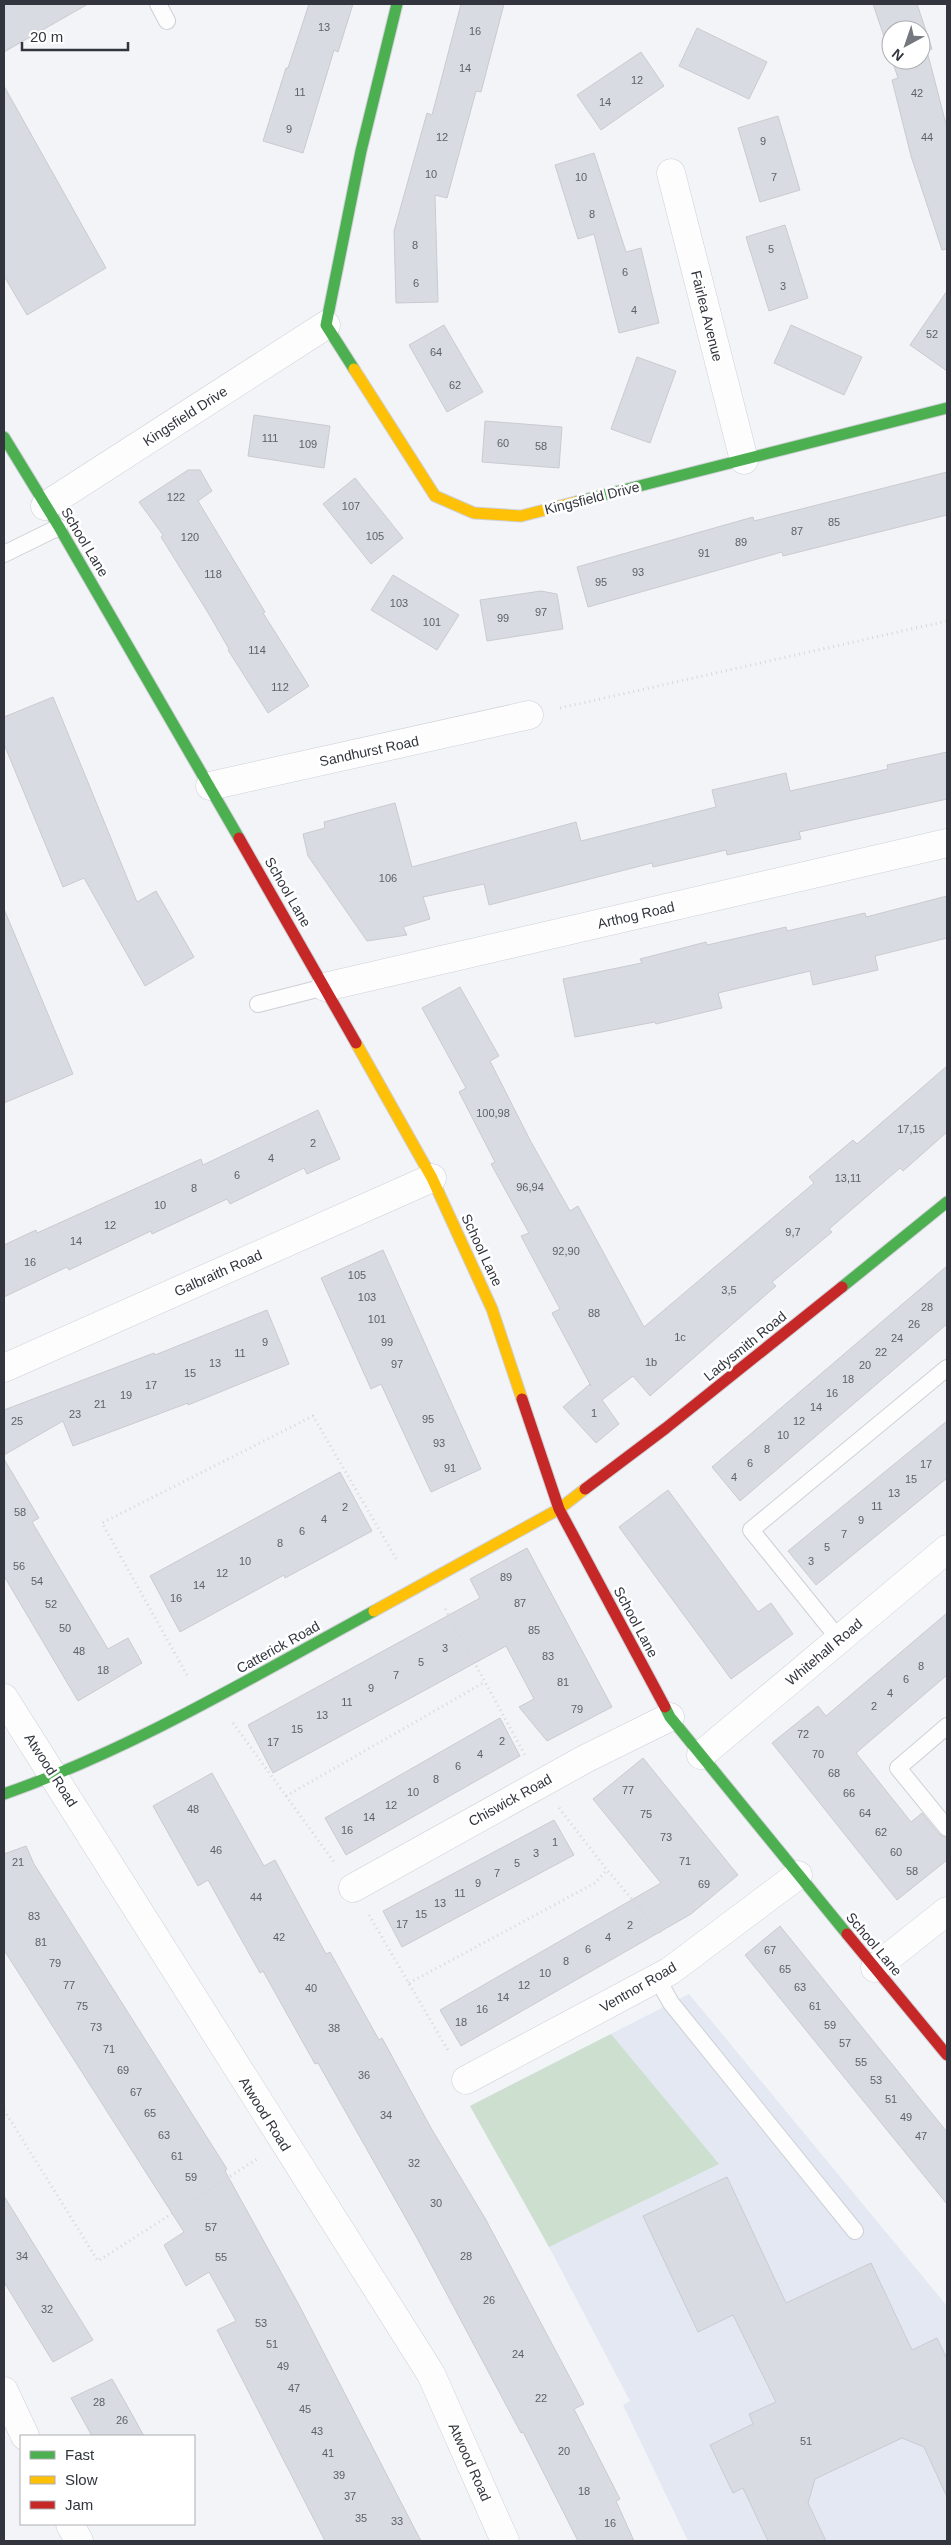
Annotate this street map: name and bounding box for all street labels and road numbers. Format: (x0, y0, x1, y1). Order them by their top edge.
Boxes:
street label: Fairlea Avenue (688, 269, 726, 363)
street label: Kingsfield Drive (140, 383, 230, 449)
street label: Kingsfield Drive (543, 478, 641, 518)
street label: School Lane (58, 505, 112, 580)
street label: Sandhurst Road (318, 733, 420, 769)
street label: School Lane (262, 854, 314, 930)
street label: Arthog Road (596, 898, 676, 932)
street label: School Lane (458, 1211, 506, 1289)
street label: Galbraith Road (172, 1247, 264, 1299)
street label: Ladysmith Road (701, 1308, 789, 1384)
street label: School Lane (611, 1584, 661, 1660)
street label: Whitehall Road (782, 1615, 866, 1689)
street label: Catterick Road (234, 1618, 322, 1676)
street label: Atwood Road (21, 1730, 81, 1810)
street label: Chiswick Road (466, 1771, 554, 1829)
street label: School Lane (843, 1909, 905, 1979)
street label: Ventnor Road (597, 1959, 679, 2015)
street label: Atwood Road (236, 2074, 294, 2154)
street label: Atwood Road (446, 2420, 494, 2504)

